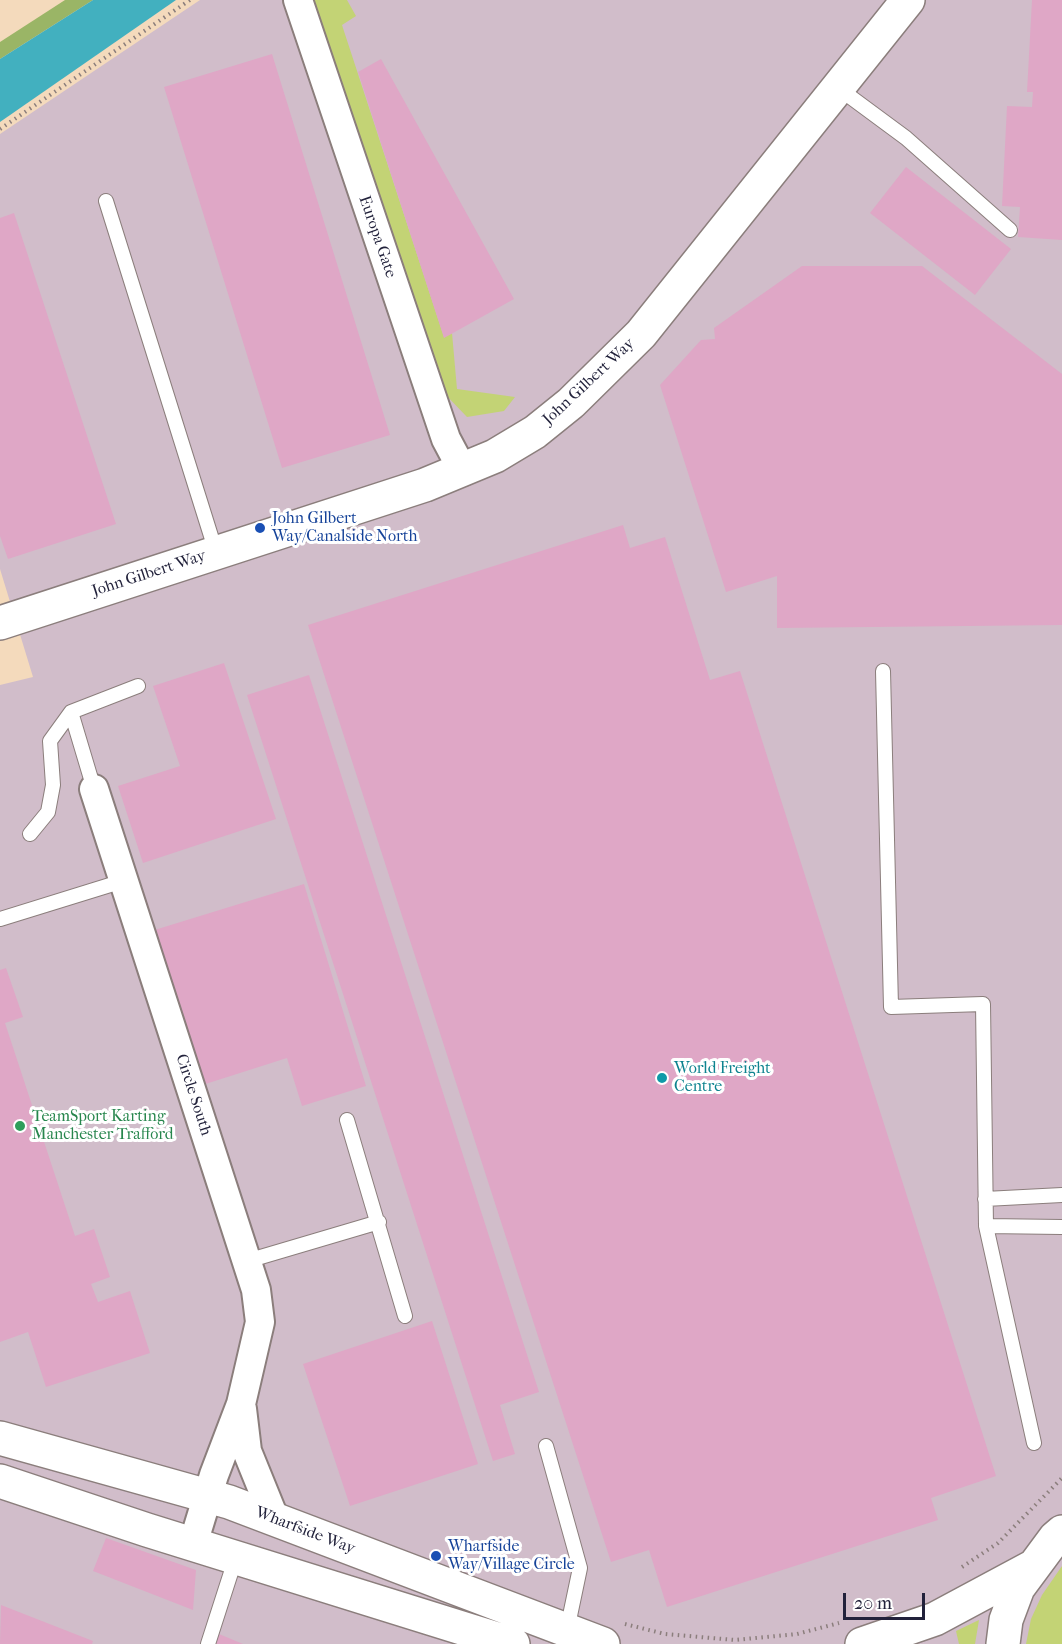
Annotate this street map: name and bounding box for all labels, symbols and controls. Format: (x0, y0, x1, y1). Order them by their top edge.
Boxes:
street label: Europa Gate (354, 193, 400, 281)
street label: John Gilbert Way (539, 335, 639, 429)
place label: John Gilbert Way/Canalside North (272, 509, 417, 547)
marker: John Gilbert Way/Canalside North (253, 521, 267, 535)
street label: John Gilbert Way (90, 547, 208, 601)
street label: Circle South (171, 1052, 215, 1138)
place label: World Freight Centre (674, 1059, 771, 1097)
marker: World Freight Centre (655, 1071, 669, 1085)
place label: TeamSport Karting Manchester Trafford (32, 1107, 173, 1145)
marker: TeamSport Karting Manchester Trafford (13, 1119, 27, 1133)
street label: Wharfside Way (253, 1503, 357, 1559)
place label: Wharfside Way/Village Circle (448, 1537, 575, 1575)
marker: Wharfside Way/Village Circle (429, 1549, 443, 1563)
scale bar (846, 1581, 928, 1619)
text: 20 m (854, 1593, 892, 1614)

